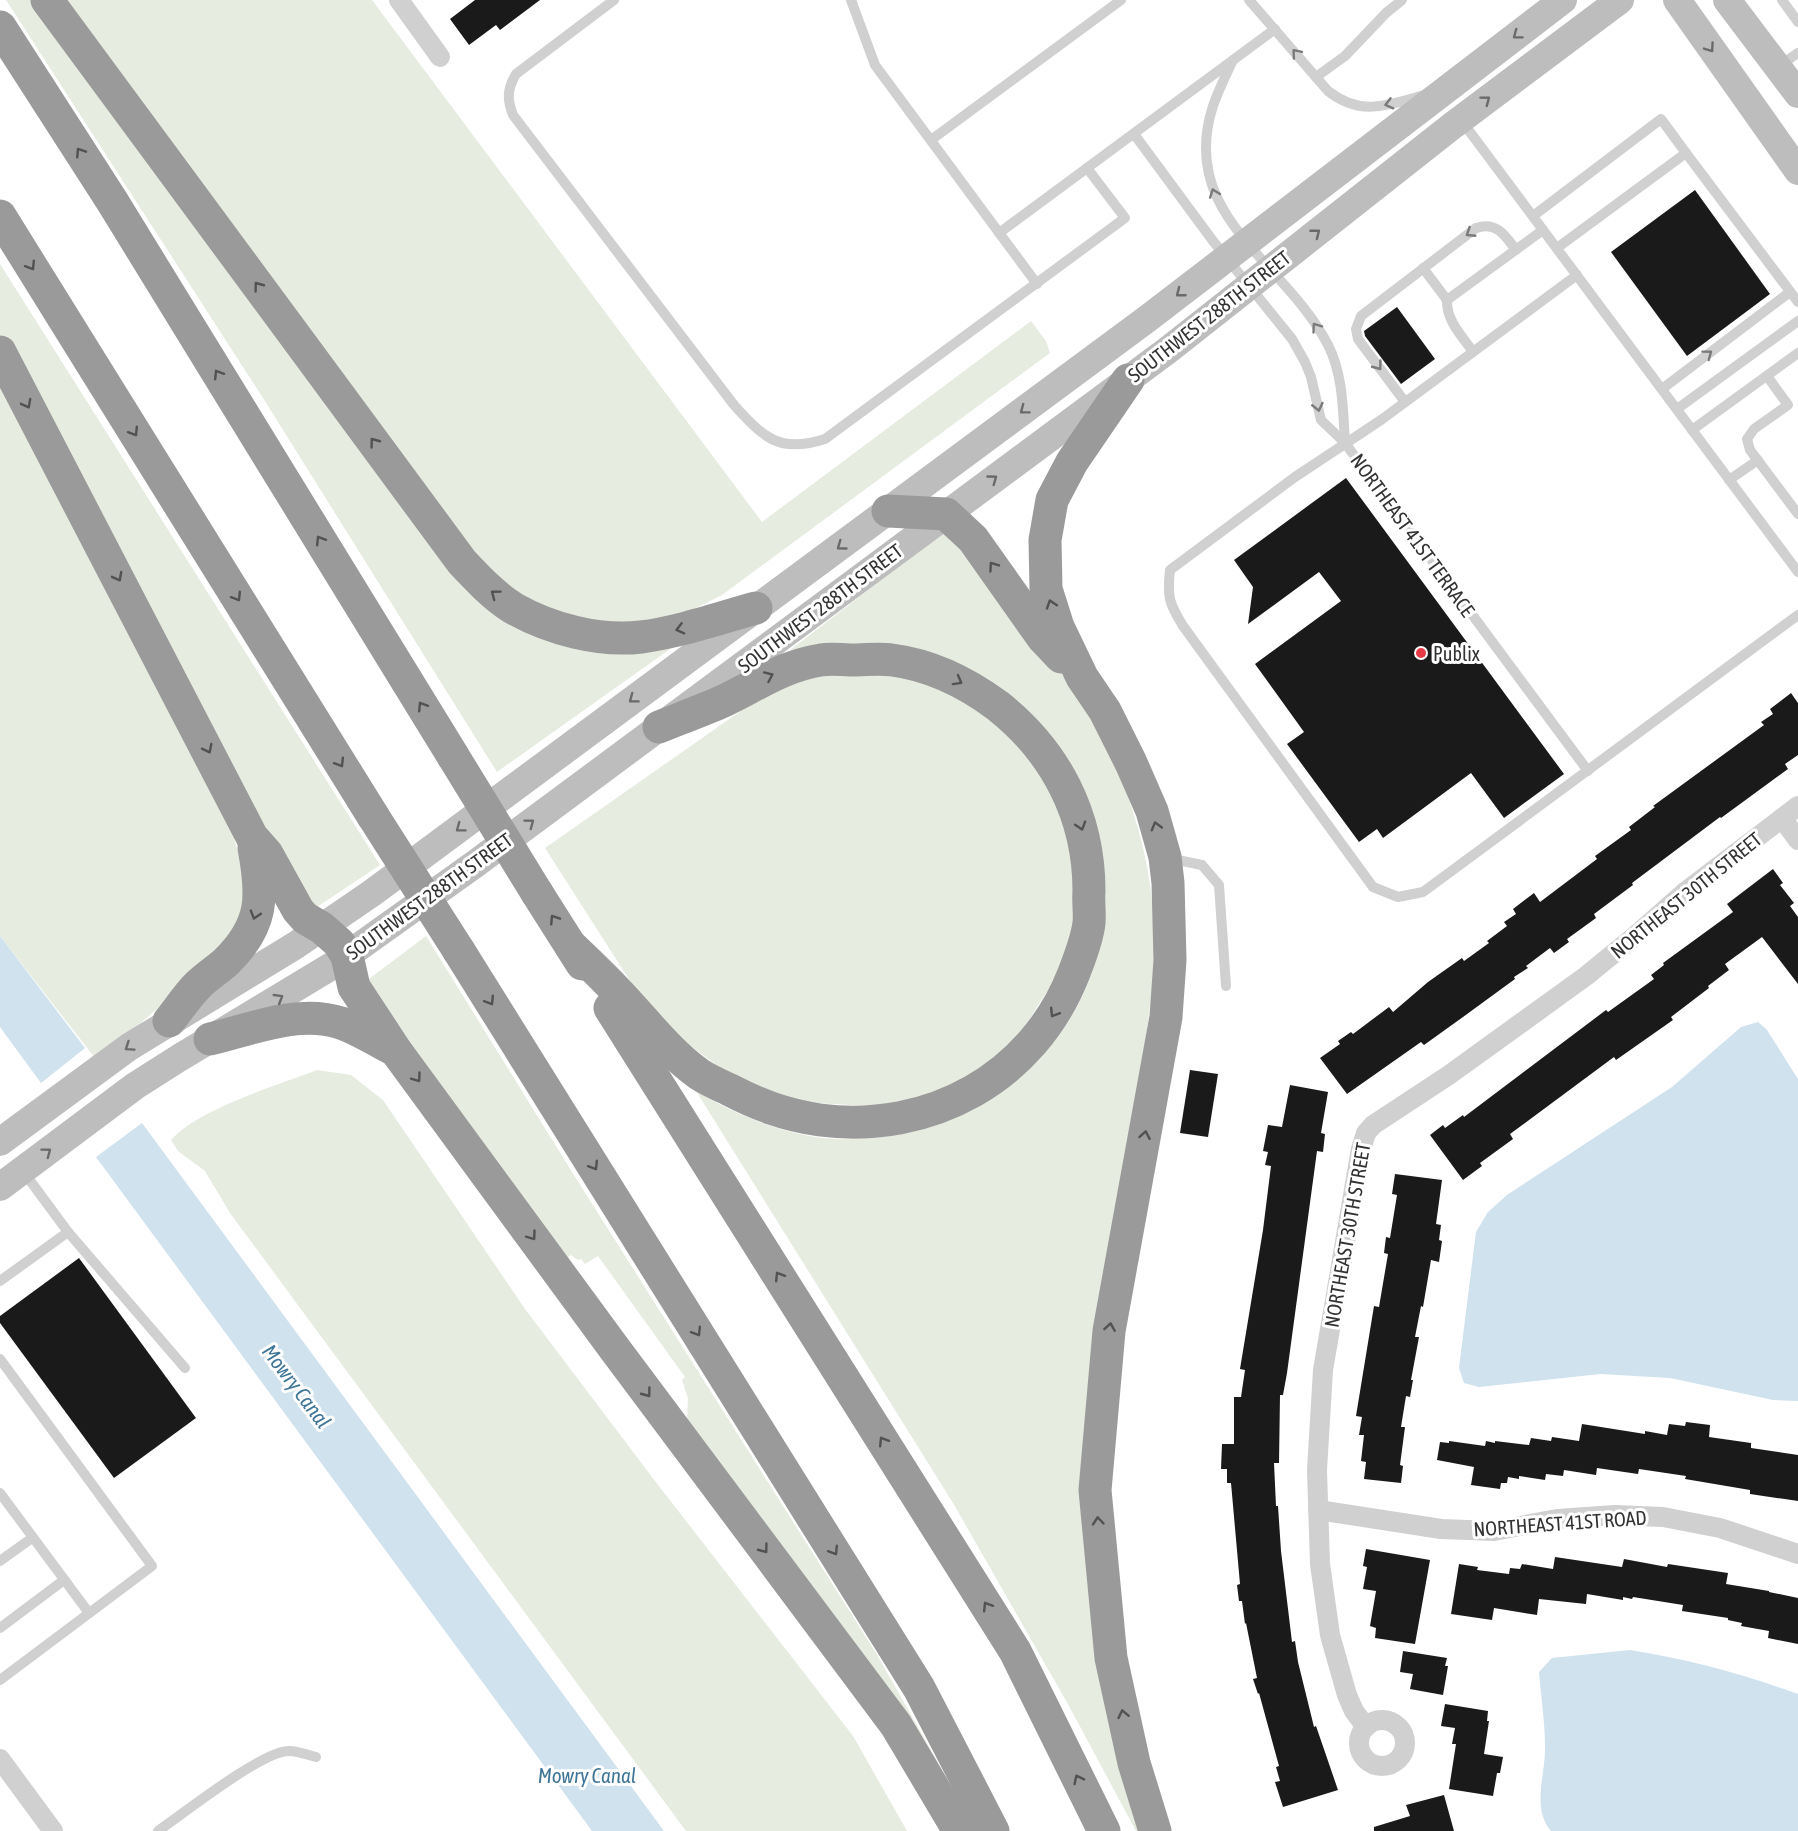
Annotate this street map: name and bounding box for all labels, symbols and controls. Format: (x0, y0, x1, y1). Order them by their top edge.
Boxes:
one-way arrow (1512, 28, 1523, 39)
one-way arrow (1703, 41, 1714, 52)
one-way arrow (1293, 49, 1304, 60)
one-way arrow (1480, 96, 1491, 107)
one-way arrow (1384, 97, 1394, 110)
one-way arrow (76, 148, 88, 158)
one-way arrow (1209, 188, 1222, 199)
one-way arrow (1465, 226, 1476, 237)
one-way arrow (1310, 229, 1321, 240)
street label: SOUTHWEST 288TH STREET (1123, 245, 1295, 386)
one-way arrow (24, 260, 36, 270)
one-way arrow (254, 281, 265, 292)
one-way arrow (1176, 286, 1187, 297)
one-way arrow (1312, 323, 1323, 334)
one-way arrow (1702, 350, 1713, 361)
one-way arrow (1371, 359, 1382, 370)
one-way arrow (214, 370, 226, 380)
one-way arrow (20, 398, 31, 408)
one-way arrow (1311, 402, 1324, 412)
one-way arrow (1020, 403, 1031, 414)
one-way arrow (127, 425, 138, 436)
one-way arrow (370, 438, 381, 449)
street label: NORTHEAST 41ST TERRACE (1346, 449, 1480, 621)
one-way arrow (986, 476, 997, 487)
one-way arrow (316, 536, 328, 546)
street label: SOUTHWEST 288TH STREET (733, 539, 907, 677)
one-way arrow (836, 539, 847, 550)
one-way arrow (989, 562, 1000, 573)
one-way arrow (110, 570, 122, 581)
one-way arrow (491, 590, 502, 601)
one-way arrow (230, 591, 242, 601)
one-way arrow (1045, 599, 1058, 610)
one-way arrow (675, 621, 685, 634)
place label: Publix (1433, 642, 1480, 665)
marker: Publix (1414, 646, 1428, 660)
one-way arrow (763, 672, 774, 684)
one-way arrow (952, 674, 962, 685)
one-way arrow (629, 692, 640, 703)
one-way arrow (418, 702, 430, 712)
one-way arrow (201, 743, 212, 754)
one-way arrow (333, 756, 344, 767)
one-way arrow (524, 819, 535, 830)
one-way arrow (1074, 820, 1086, 831)
one-way arrow (455, 821, 466, 832)
one-way arrow (1151, 821, 1163, 832)
street label: NORTHEAST 30TH STREET (1606, 827, 1766, 963)
street label: SOUTHWEST 288TH STREET (342, 828, 517, 964)
one-way arrow (250, 909, 262, 920)
one-way arrow (551, 915, 562, 926)
one-way arrow (273, 993, 283, 1005)
one-way arrow (483, 995, 495, 1005)
one-way arrow (1051, 1006, 1062, 1017)
one-way arrow (125, 1040, 136, 1051)
one-way arrow (409, 1072, 420, 1083)
one-way arrow (1138, 1130, 1151, 1140)
street label: NORTHEAST 30TH STREET (1319, 1141, 1375, 1329)
one-way arrow (40, 1148, 51, 1159)
one-way arrow (586, 1160, 597, 1171)
one-way arrow (525, 1229, 536, 1240)
one-way arrow (776, 1272, 787, 1283)
one-way arrow (1104, 1322, 1116, 1331)
one-way arrow (690, 1326, 702, 1336)
water label: Mowry Canal (258, 1339, 336, 1433)
one-way arrow (640, 1386, 651, 1397)
one-way arrow (879, 1437, 891, 1447)
street label: NORTHEAST 41ST ROAD (1473, 1505, 1647, 1541)
one-way arrow (1092, 1516, 1105, 1525)
one-way arrow (757, 1542, 768, 1553)
one-way arrow (826, 1545, 838, 1555)
one-way arrow (983, 1602, 995, 1612)
one-way arrow (1118, 1709, 1131, 1719)
water label: Mowry Canal (538, 1763, 636, 1787)
one-way arrow (1074, 1774, 1086, 1785)

